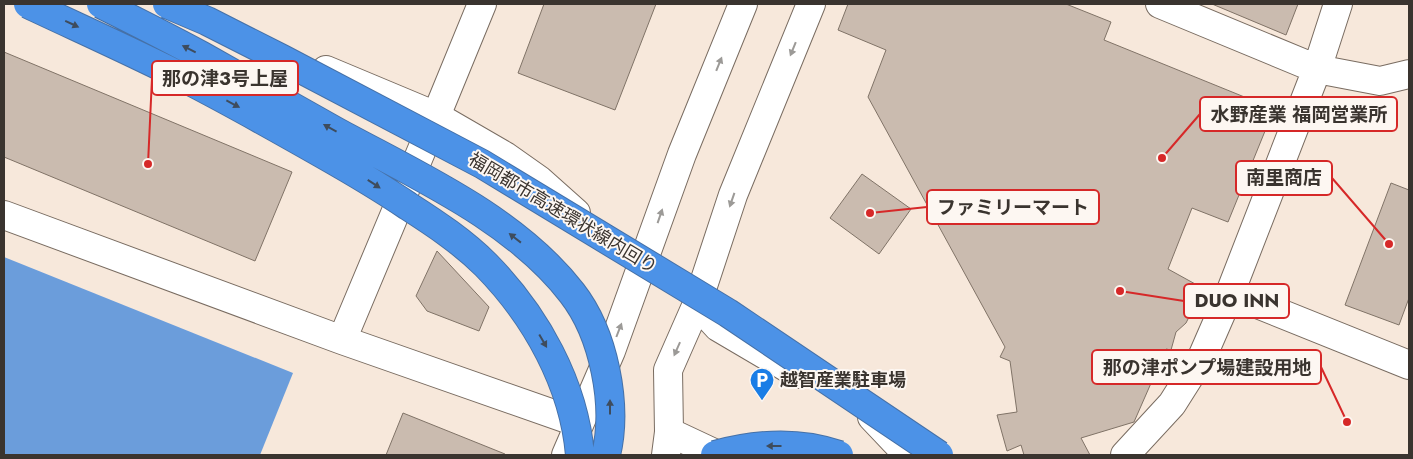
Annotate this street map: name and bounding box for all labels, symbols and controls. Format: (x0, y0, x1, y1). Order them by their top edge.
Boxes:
one-way arrow (65, 20, 79, 28)
one-way arrow (789, 42, 797, 57)
one-way arrow (181, 45, 196, 53)
one-way arrow (715, 56, 723, 71)
callout: 那の津3号上屋 (152, 61, 298, 95)
text: 那の津3号上屋 (162, 65, 288, 92)
callout: 水野産業 福岡営業所 (1200, 97, 1397, 131)
one-way arrow (226, 100, 240, 108)
text: 水野産業 福岡営業所 (1211, 101, 1387, 128)
one-way arrow (324, 124, 337, 133)
street label: 福岡都市高速環状線内回り (464, 146, 662, 280)
callout: 南里商店 (1236, 161, 1332, 195)
text: 南里商店 (1246, 164, 1322, 191)
one-way arrow (368, 179, 381, 189)
callout: ファミリーマート (927, 190, 1099, 224)
one-way arrow (728, 192, 735, 207)
text: ファミリーマート (937, 194, 1089, 221)
one-way arrow (657, 208, 665, 223)
one-way arrow (508, 233, 522, 243)
callout: DUO INN (1184, 284, 1289, 318)
text: DUO INN (1195, 287, 1279, 314)
one-way arrow (615, 322, 623, 337)
one-way arrow (538, 334, 547, 347)
one-way arrow (673, 342, 681, 356)
callout: 那の津ポンプ場建設用地 (1092, 350, 1321, 384)
text: 那の津ポンプ場建設用地 (1103, 354, 1311, 381)
parking icon: 越智産業駐車場 (749, 367, 775, 401)
place label: 越智産業駐車場 (780, 367, 906, 393)
one-way arrow (606, 398, 614, 414)
one-way arrow (765, 442, 781, 450)

